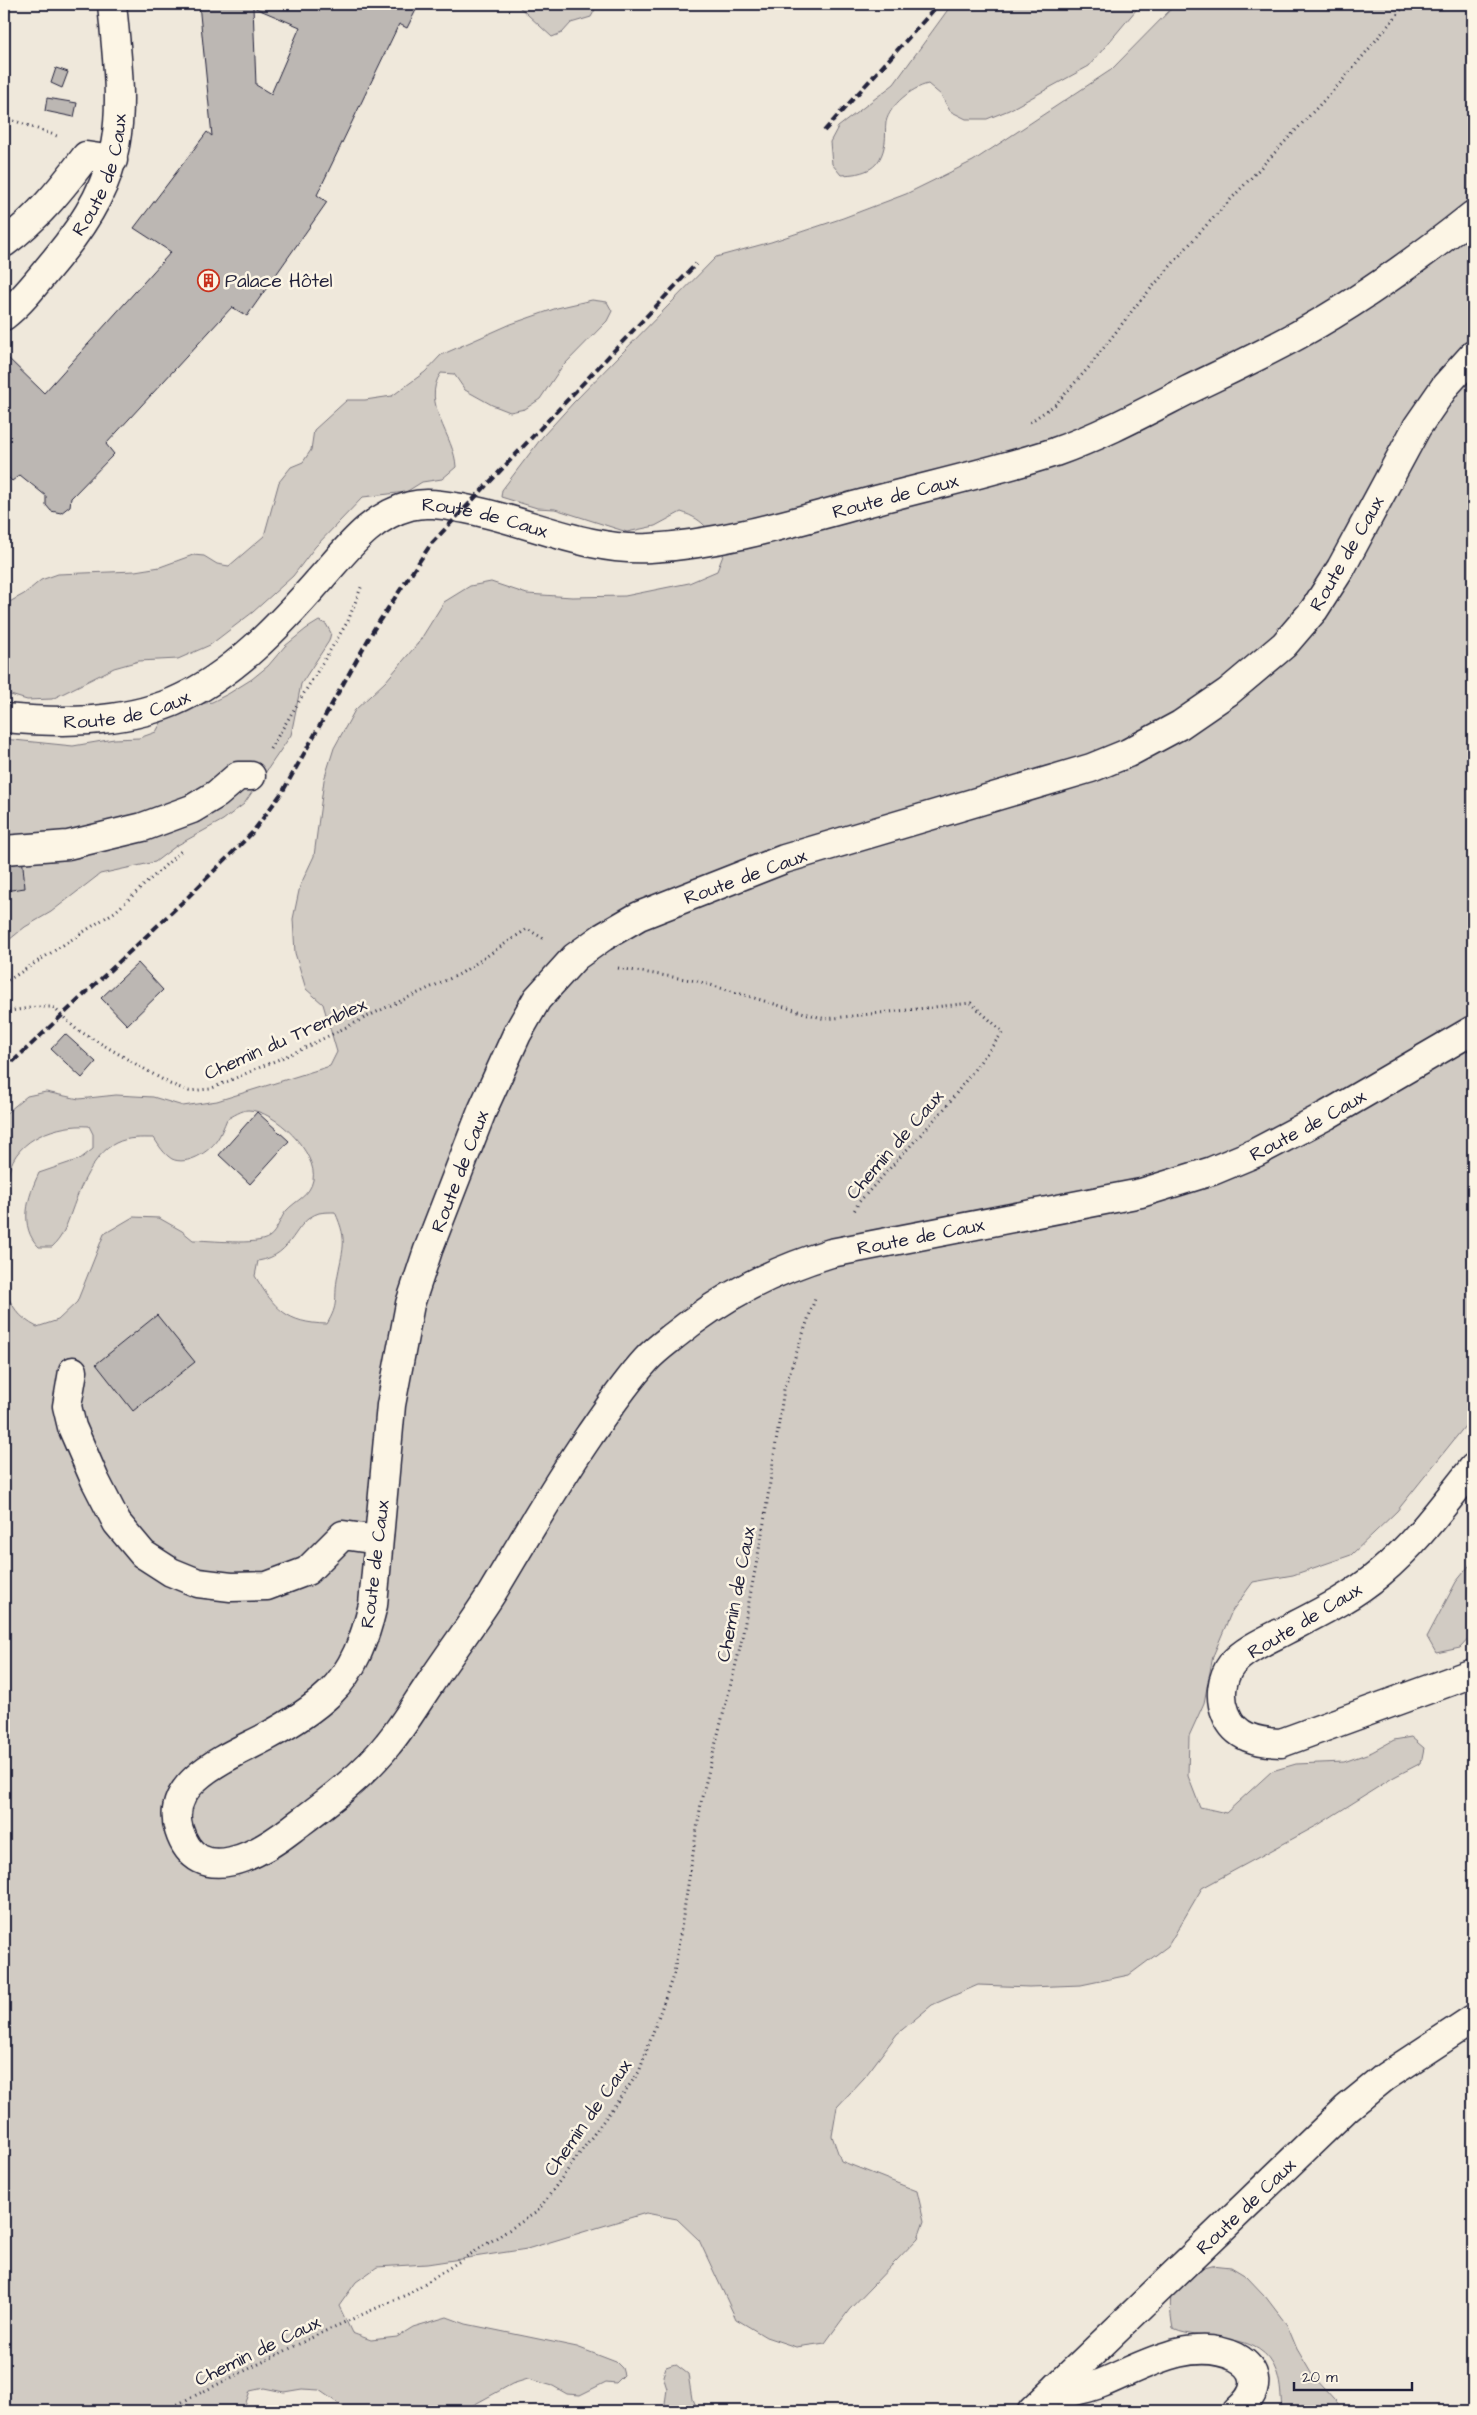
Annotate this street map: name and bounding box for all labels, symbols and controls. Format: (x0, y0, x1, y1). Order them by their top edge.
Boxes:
street label: Route de Caux (66, 113, 134, 242)
building icon: Palace Hôtel (197, 268, 221, 292)
place label: Palace Hôtel (225, 268, 333, 295)
street label: Route de Caux (830, 468, 961, 526)
street label: Route de Caux (1303, 491, 1391, 616)
street label: Route de Caux (422, 492, 551, 546)
street label: Route de Caux (63, 684, 195, 736)
street label: Route de Caux (680, 843, 811, 912)
street label: Chemin du Tremblex (200, 991, 371, 1087)
street label: Route de Caux (1245, 1083, 1371, 1169)
street label: Chemin de Caux (840, 1084, 950, 1206)
street label: Route de Caux (425, 1107, 496, 1236)
street label: Route de Caux (855, 1212, 987, 1263)
street label: Route de Caux (354, 1499, 397, 1630)
street label: Chemin de Caux (710, 1524, 763, 1664)
street label: Route de Caux (1243, 1577, 1367, 1666)
street label: Chemin de Caux (538, 2054, 639, 2182)
street label: Route de Caux (1191, 2152, 1302, 2261)
street label: Chemin de Caux (190, 2309, 325, 2394)
scale bar (1294, 2360, 1412, 2392)
text: 20 m (1302, 2367, 1338, 2388)

